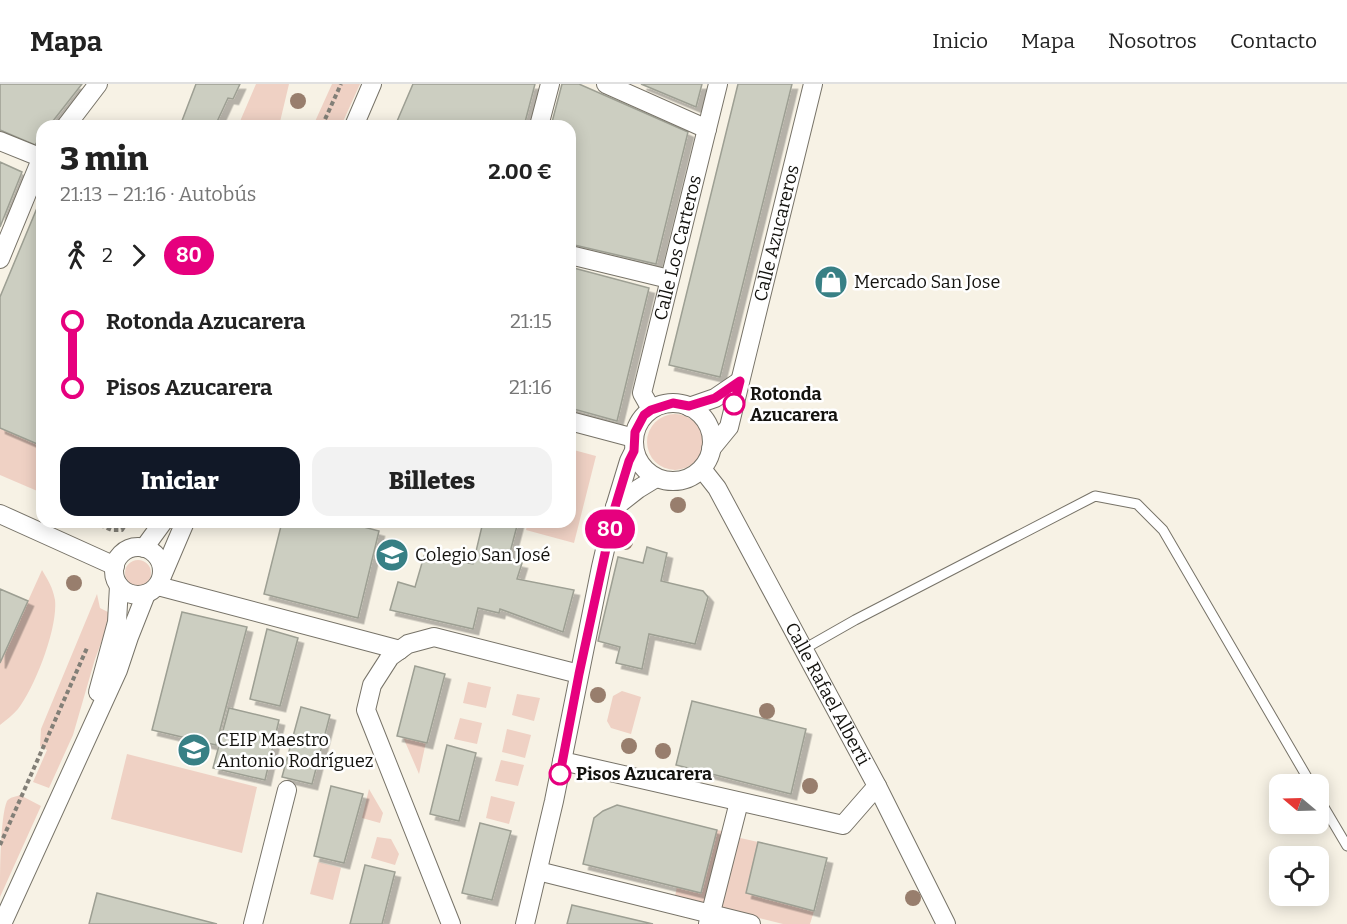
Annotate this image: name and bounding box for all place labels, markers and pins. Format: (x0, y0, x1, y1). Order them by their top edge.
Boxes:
shop icon: Mercado San Jose (813, 264, 849, 300)
place label: Mercado San Jose (854, 271, 1000, 293)
place label: Rotonda Azucarera (750, 383, 838, 426)
marker: Rotonda Azucarera (723, 393, 745, 415)
school or university icon: Colegio San José (374, 537, 410, 573)
place label: Colegio San José (415, 544, 550, 566)
place label: CEIP Maestro Antonio Rodríguez (217, 729, 373, 772)
school or university icon: CEIP Maestro Antonio Rodríguez (176, 732, 212, 768)
marker: Pisos Azucarera (549, 763, 571, 785)
place label: Pisos Azucarera (576, 763, 712, 785)

